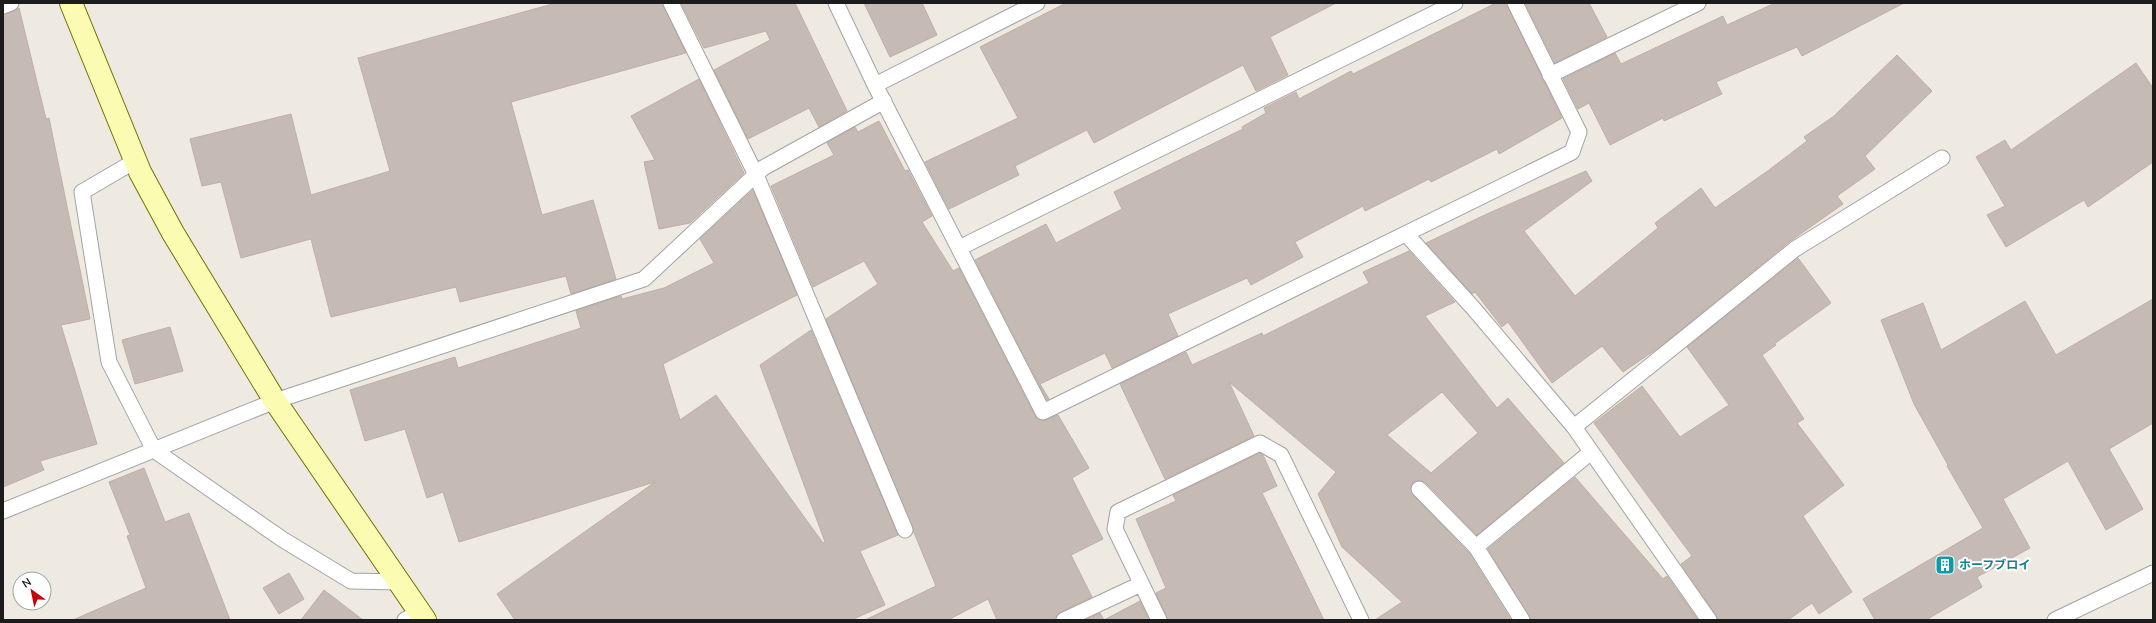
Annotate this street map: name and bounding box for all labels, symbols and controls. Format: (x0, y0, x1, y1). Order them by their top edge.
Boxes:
building icon: ホーフブロイ (1934, 554, 1956, 576)
place label: ホーフブロイ (1959, 557, 2030, 573)
north arrow (12, 571, 52, 611)
text: N (19, 575, 34, 592)

